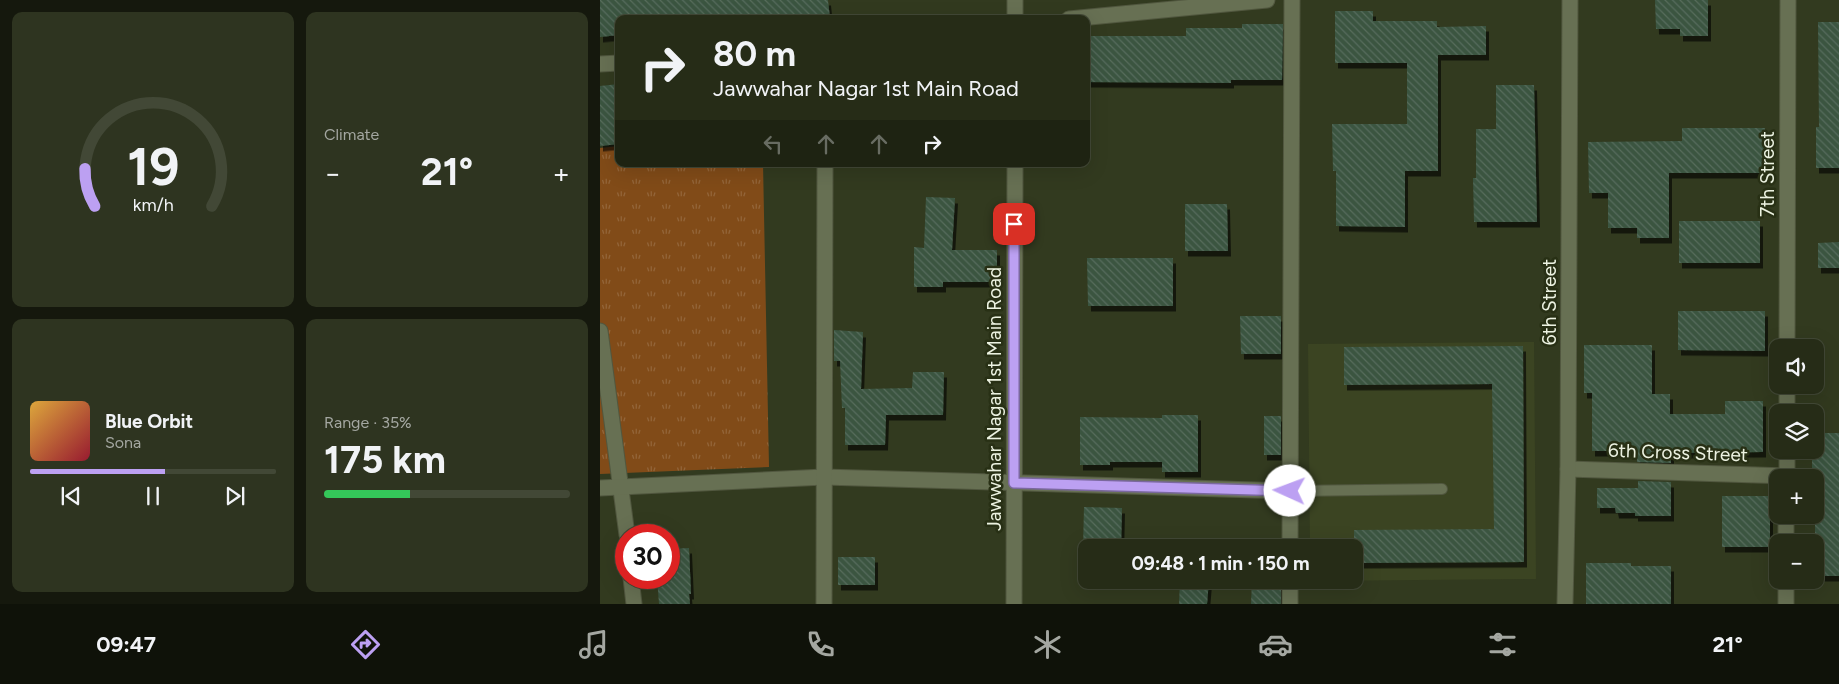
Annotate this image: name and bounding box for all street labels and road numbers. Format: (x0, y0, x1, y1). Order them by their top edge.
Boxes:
street label: 7th Street (1756, 131, 1779, 217)
street label: 6th Street (1538, 259, 1561, 345)
street label: Jawwahar Nagar 1st Main Road (983, 267, 1006, 531)
street label: 6th Cross Street (1608, 439, 1748, 466)

